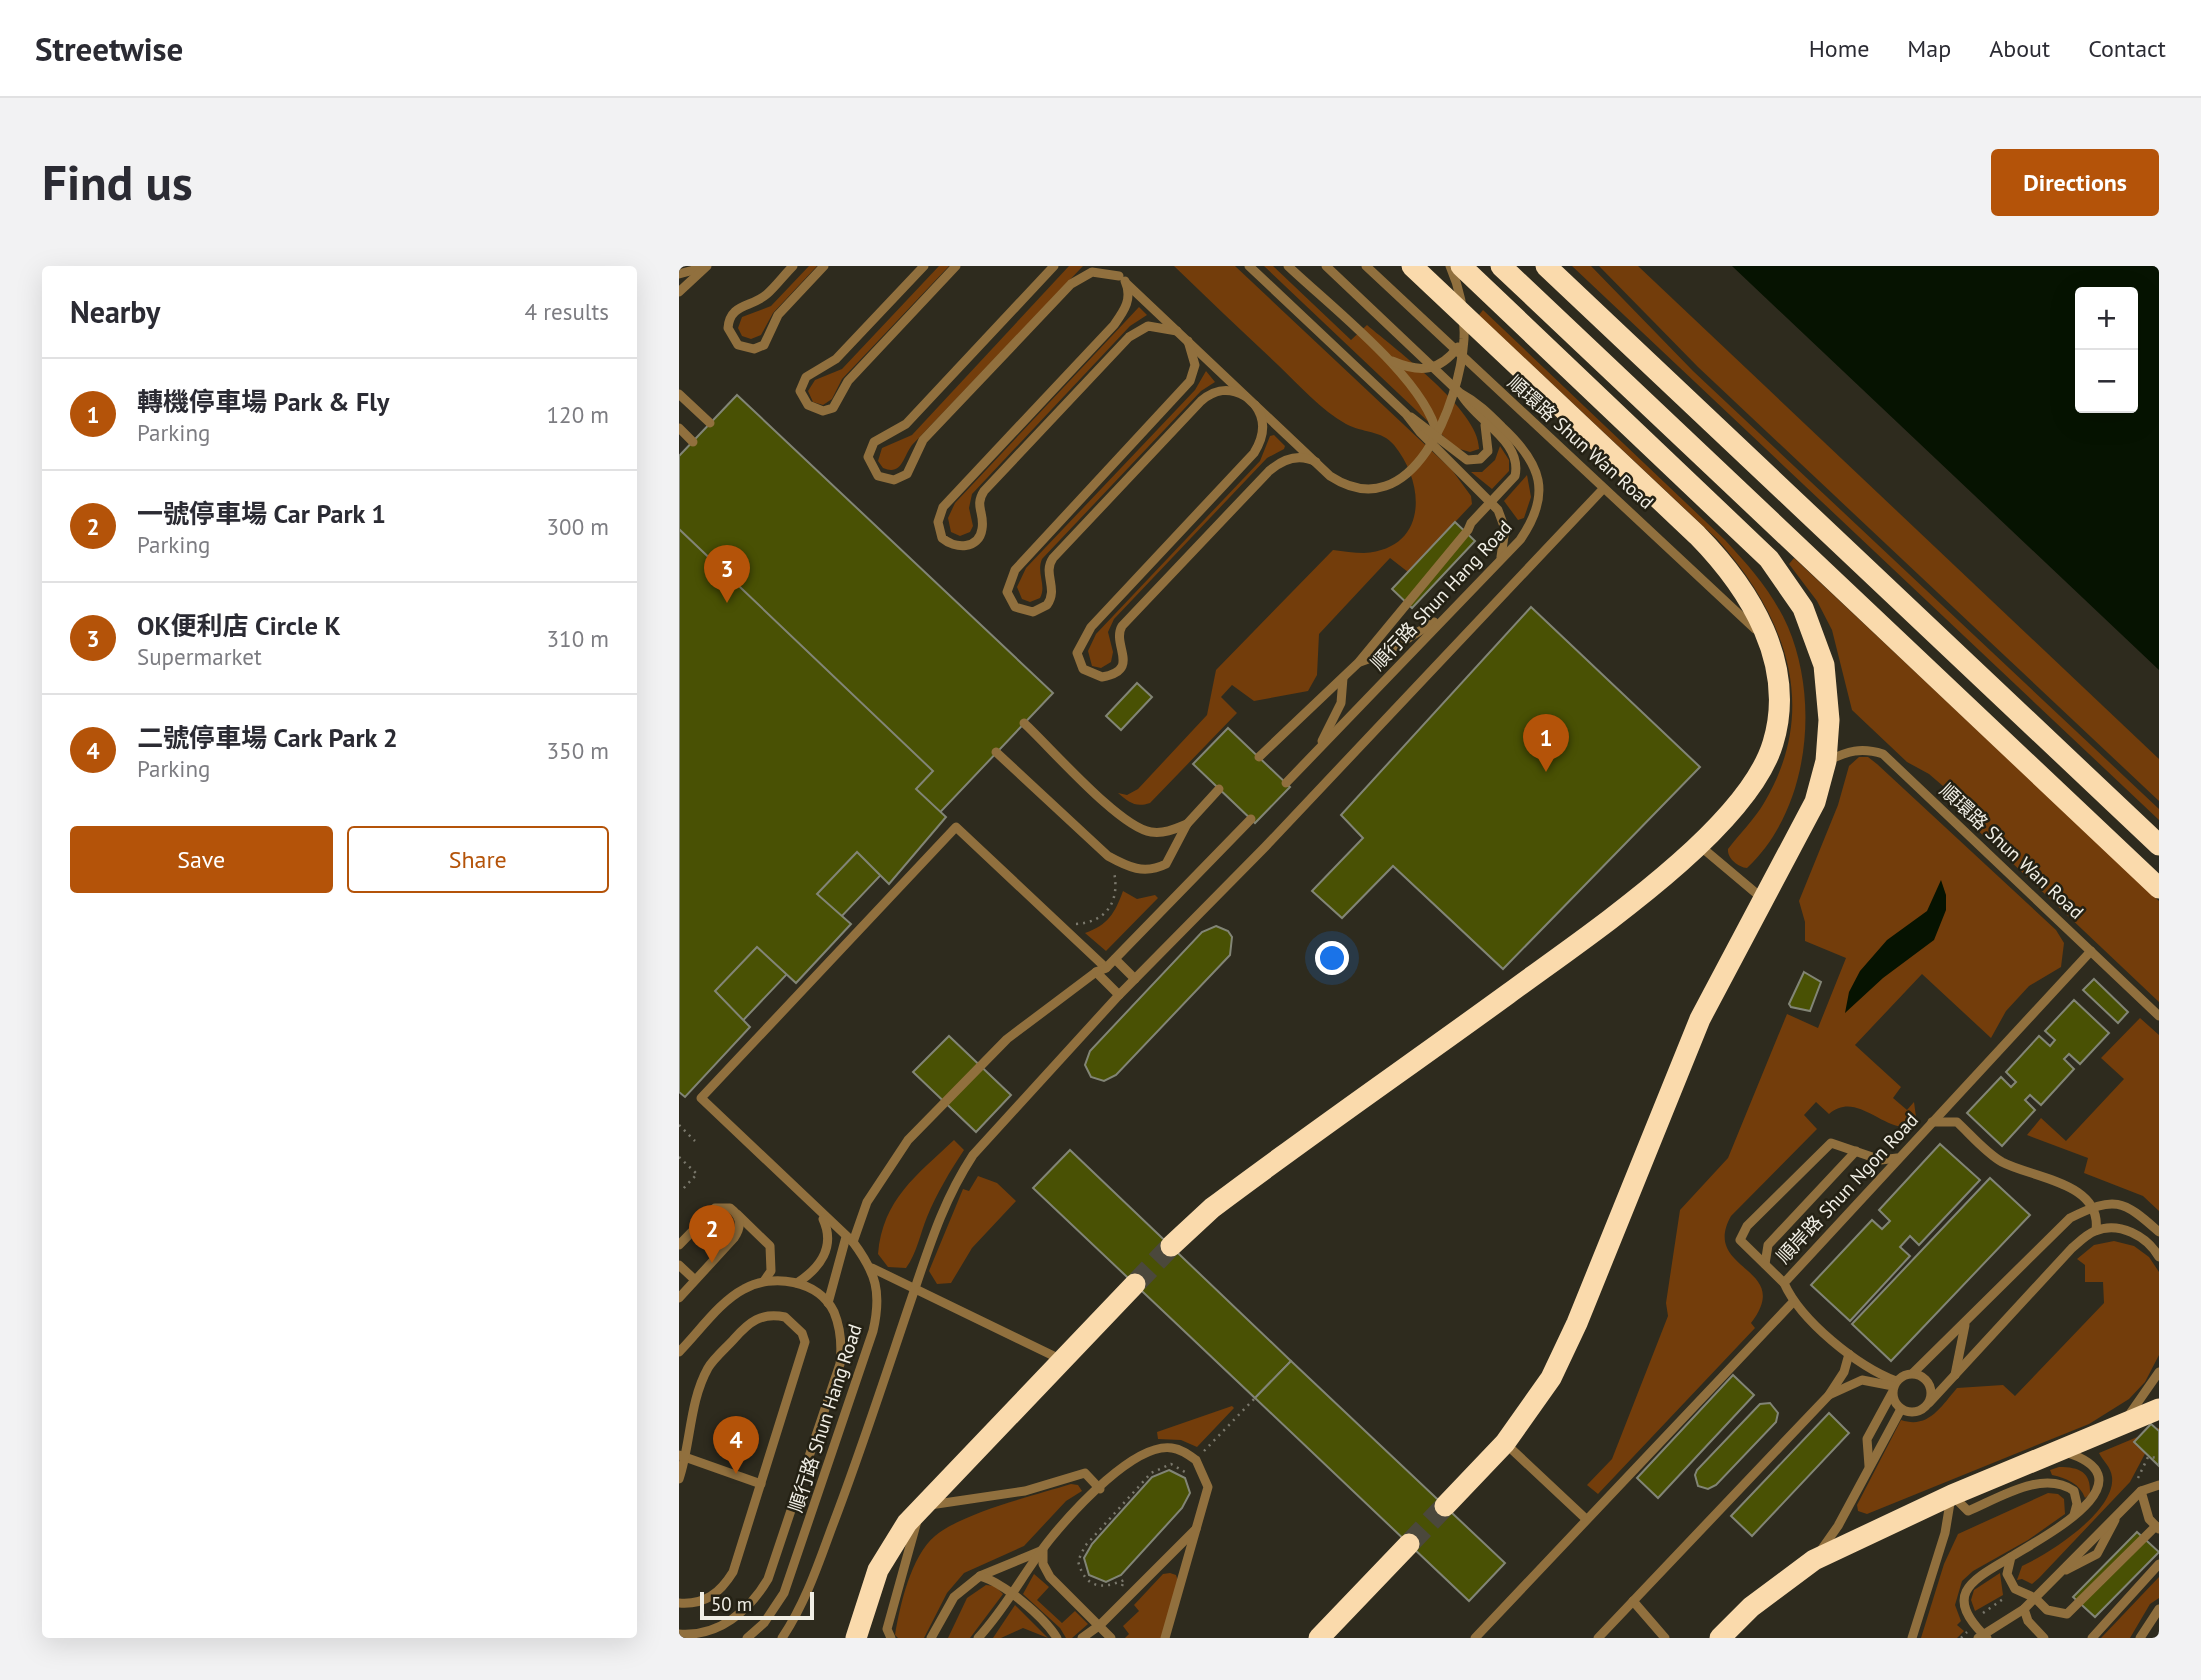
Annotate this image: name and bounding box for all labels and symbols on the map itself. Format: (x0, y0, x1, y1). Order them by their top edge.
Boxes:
street label: 順環路 Shun Wan Road (1503, 370, 1659, 514)
street label: 順行路 Shun Hang Road (1365, 515, 1517, 675)
pin: 3 (704, 545, 750, 603)
pin: 1 (1523, 714, 1569, 772)
street label: 順環路 Shun Wan Road (1935, 778, 2089, 924)
your location (1315, 941, 1349, 975)
street label: 順岸路 Shun Ngon Road (1771, 1108, 1923, 1268)
pin: 2 (689, 1205, 735, 1263)
street label: 順行路 Shun Hang Road (783, 1321, 867, 1515)
pin: 4 (713, 1416, 759, 1474)
scale bar (700, 1589, 814, 1621)

